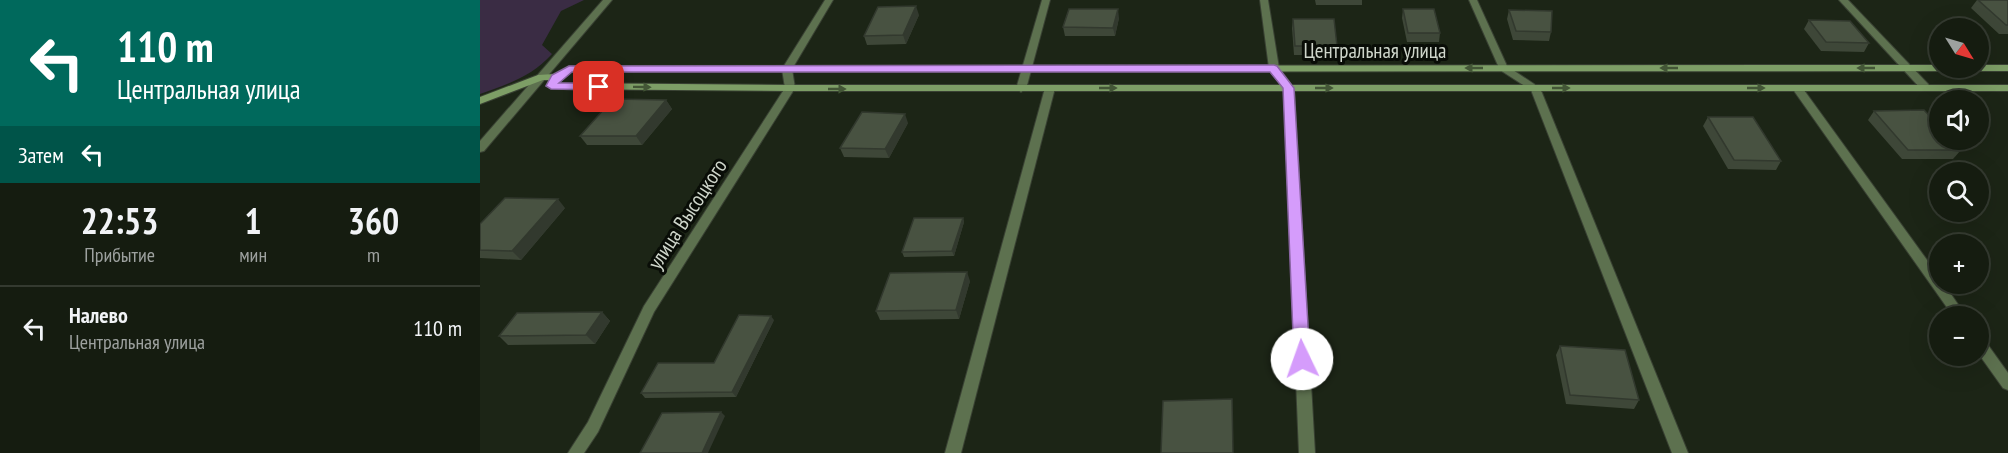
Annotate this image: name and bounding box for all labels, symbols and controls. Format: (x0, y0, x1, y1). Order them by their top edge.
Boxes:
north arrow (1929, 18, 1989, 78)
map controls (1929, 18, 1989, 366)
text: 110 m (117, 19, 214, 74)
icon: left (18, 24, 96, 102)
street label: Центральная улица (1304, 37, 1446, 64)
pin (573, 61, 624, 112)
one-way arrow (1465, 63, 1484, 73)
one-way arrow (1660, 63, 1679, 73)
one-way arrow (1856, 63, 1875, 73)
icon: arrive (582, 70, 615, 103)
text: Центральная улица (117, 72, 301, 106)
one-way arrow (632, 82, 651, 92)
one-way arrow (1099, 83, 1118, 93)
one-way arrow (1315, 83, 1334, 93)
one-way arrow (1552, 83, 1571, 93)
one-way arrow (1747, 83, 1766, 93)
one-way arrow (827, 84, 846, 94)
button: sound (1929, 90, 1989, 150)
icon: left (76, 138, 109, 171)
text: Затем (18, 141, 64, 169)
street label: улица Высоцкого (641, 154, 733, 274)
button: search (1929, 162, 1989, 222)
text: 22:53 (81, 197, 159, 244)
text: 1 (245, 197, 262, 244)
text: 360 (348, 197, 399, 244)
button: + (1929, 234, 1989, 294)
text: Прибытие (84, 242, 155, 268)
text: мин (239, 242, 267, 268)
text: m (367, 242, 380, 268)
text: Налево (69, 301, 128, 329)
button: − (1929, 306, 1989, 366)
icon: left (18, 312, 51, 345)
text: 110 m (413, 314, 462, 342)
position arrow (1270, 327, 1334, 391)
text: Центральная улица (69, 329, 205, 355)

